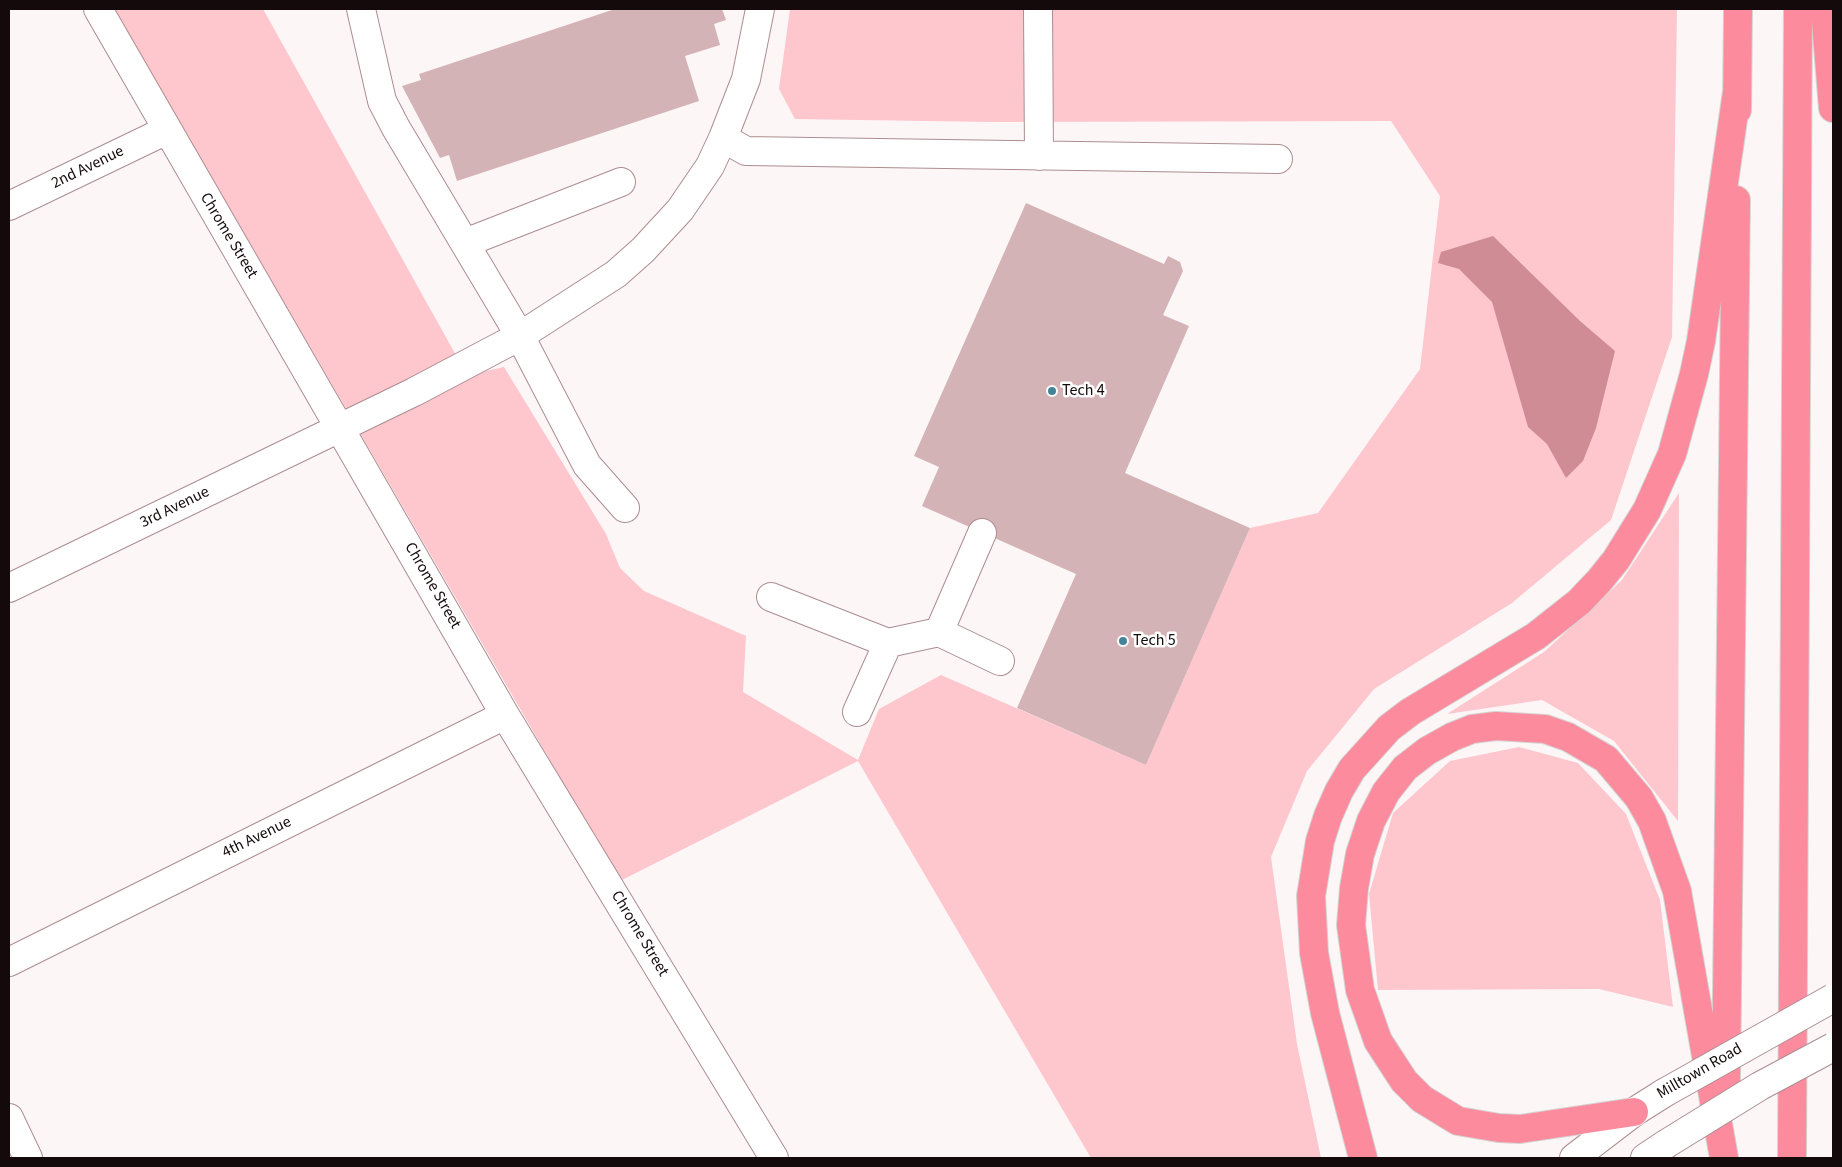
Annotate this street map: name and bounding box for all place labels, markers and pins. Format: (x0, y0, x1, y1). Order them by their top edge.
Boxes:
place label: Tech 4 (1062, 381, 1105, 401)
marker: Tech 4 (1046, 385, 1058, 397)
place label: Tech 5 (1133, 631, 1176, 651)
marker: Tech 5 (1117, 635, 1129, 647)

